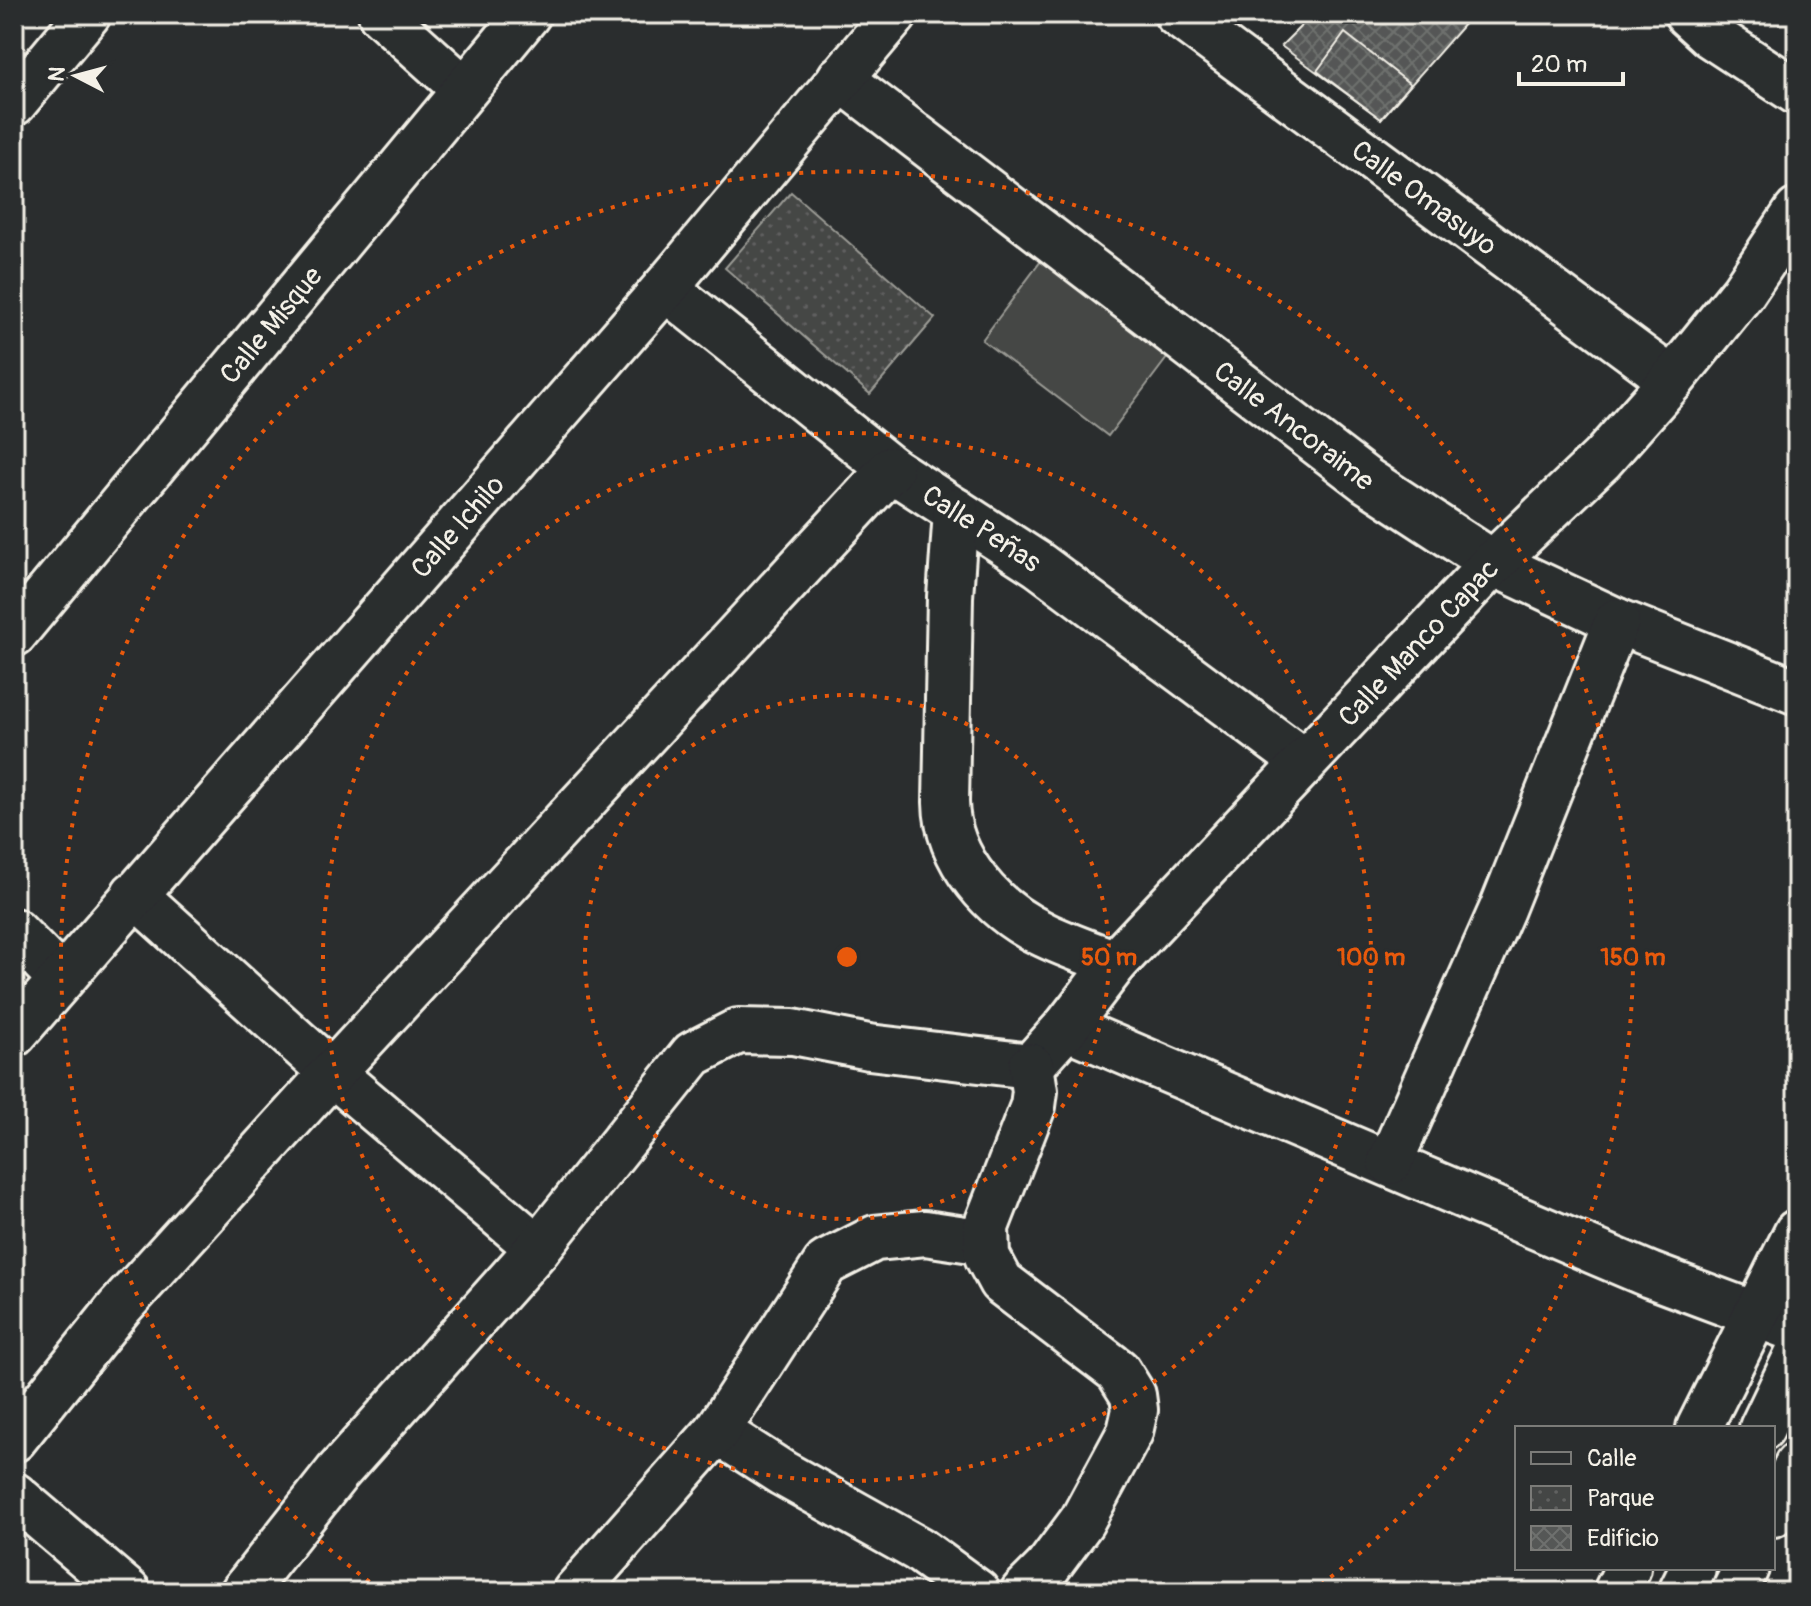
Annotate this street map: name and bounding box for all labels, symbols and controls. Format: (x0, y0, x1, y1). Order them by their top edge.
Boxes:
north arrow (36, 36, 116, 116)
scale bar (1519, 36, 1623, 86)
text: 20 m (1531, 50, 1587, 79)
text: N (42, 65, 72, 83)
street label: Calle Omasuyo (1344, 133, 1503, 264)
street label: Calle Misque (213, 259, 331, 391)
street label: Calle Ancoraime (1206, 354, 1381, 499)
street label: Calle Ichilo (404, 468, 513, 586)
street label: Calle Peñas (915, 478, 1048, 581)
street label: Calle Manco Capac (1331, 552, 1507, 735)
centre of rings (833, 943, 861, 971)
text: 50 m (1081, 943, 1137, 972)
text: 100 m (1337, 943, 1405, 972)
text: 150 m (1600, 943, 1666, 972)
legend (1515, 1426, 1775, 1570)
text: Calle (1587, 1444, 1636, 1473)
text: Parque (1587, 1484, 1654, 1513)
text: Edificio (1587, 1524, 1659, 1553)

